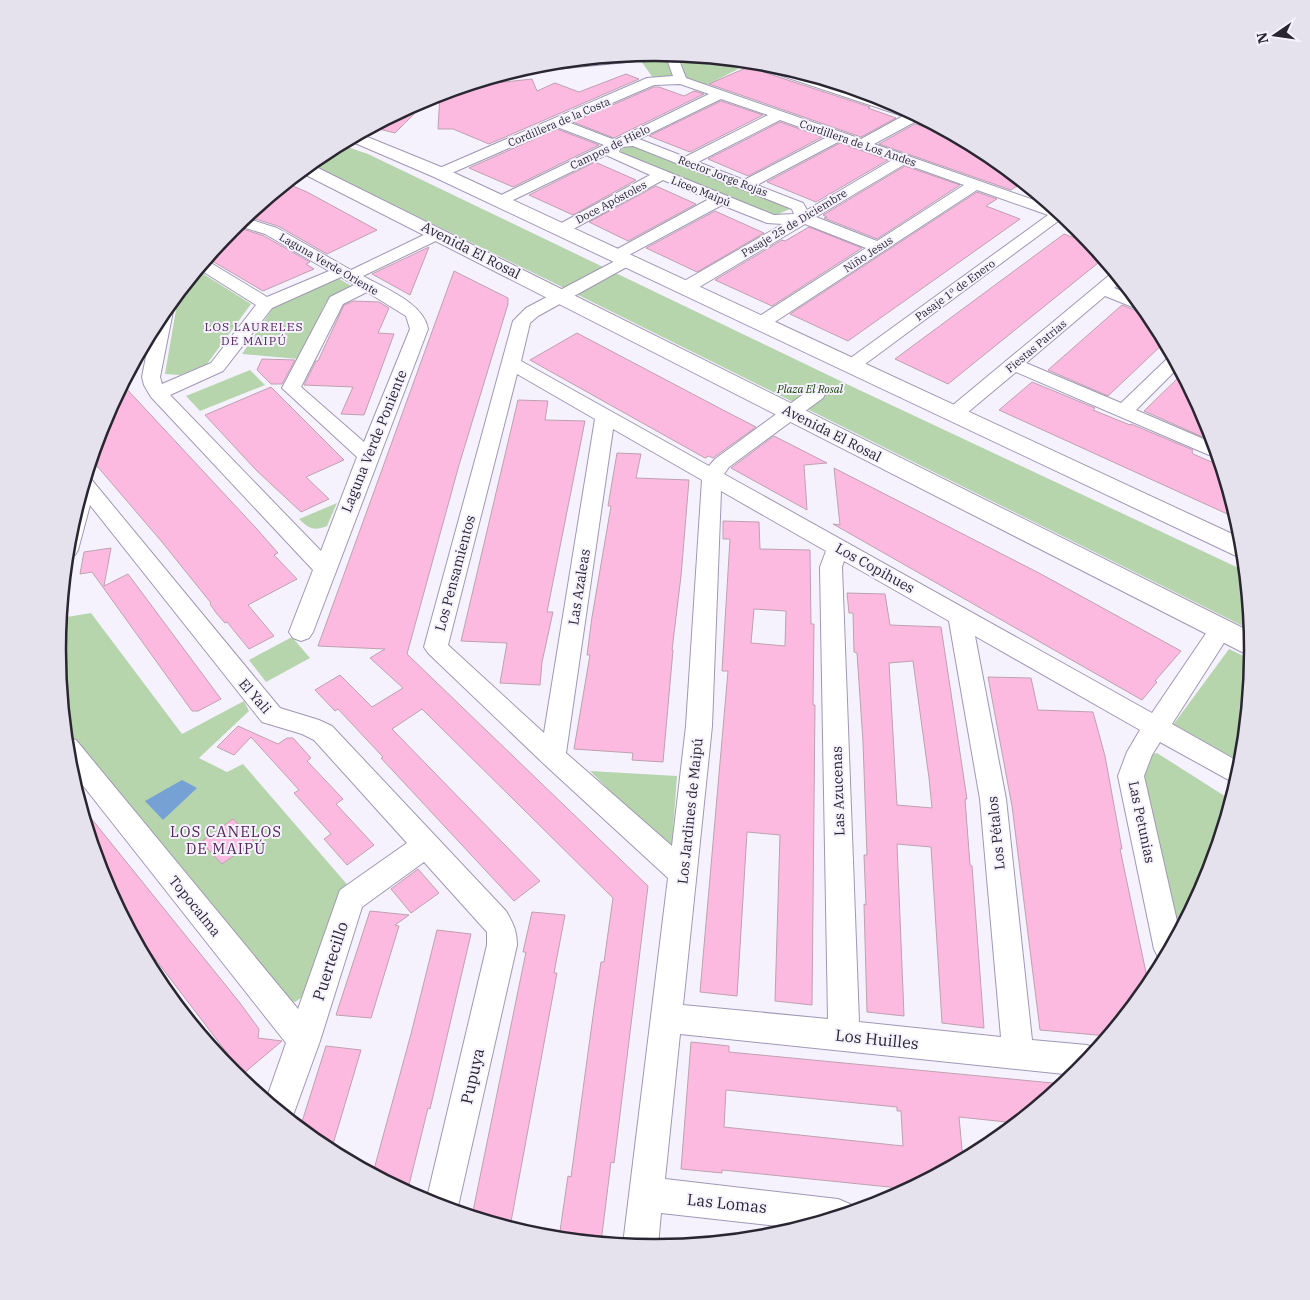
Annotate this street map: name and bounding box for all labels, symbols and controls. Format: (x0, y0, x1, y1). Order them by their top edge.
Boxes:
north arrow (1250, 10, 1300, 60)
text: N (1252, 31, 1272, 45)
street label: Cordillera de la Costa (506, 94, 612, 150)
street label: Cordillera de Los Andes (798, 116, 918, 170)
street label: Campos de Hielo (568, 122, 652, 172)
street label: Rector Jorge Rojas (676, 152, 770, 200)
street label: Liceo Maipú (669, 173, 733, 209)
street label: Doce Apóstoles (573, 177, 649, 227)
street label: Pasaje 25 de Diciembre (739, 186, 849, 260)
street label: Avenida El Rosal (418, 217, 524, 283)
street label: Laguna Verde Oriente (277, 230, 381, 298)
street label: Niño Jesus (841, 233, 895, 275)
street label: Pasaje 1º de Enero (912, 256, 998, 324)
street label: Fiestas Patrias (1003, 316, 1069, 376)
district label: LOS LAURELES DE MAIPÚ (204, 319, 304, 348)
street label: Laguna Verde Poniente (337, 367, 411, 515)
park label: Plaza El Rosal (776, 382, 844, 396)
street label: Avenida El Rosal (779, 400, 885, 466)
street label: Los Pensamientos (431, 513, 479, 633)
street label: Los Copihues (832, 539, 918, 597)
street label: Las Azaleas (564, 547, 594, 626)
street label: El Yali (235, 675, 275, 717)
street label: Los Jardines de Maipú (673, 737, 707, 885)
street label: Las Azucenas (827, 746, 849, 836)
street label: Las Petunias (1125, 779, 1160, 865)
street label: Los Pétalos (983, 795, 1009, 871)
district label: LOS CANELOS DE MAIPÚ (170, 822, 282, 858)
street label: Topocalma (165, 872, 225, 940)
street label: Puertecillo (308, 919, 352, 1003)
street label: Los Huilles (834, 1025, 920, 1053)
street label: Pupuya (456, 1046, 488, 1106)
street label: Las Lomas (686, 1189, 768, 1217)

